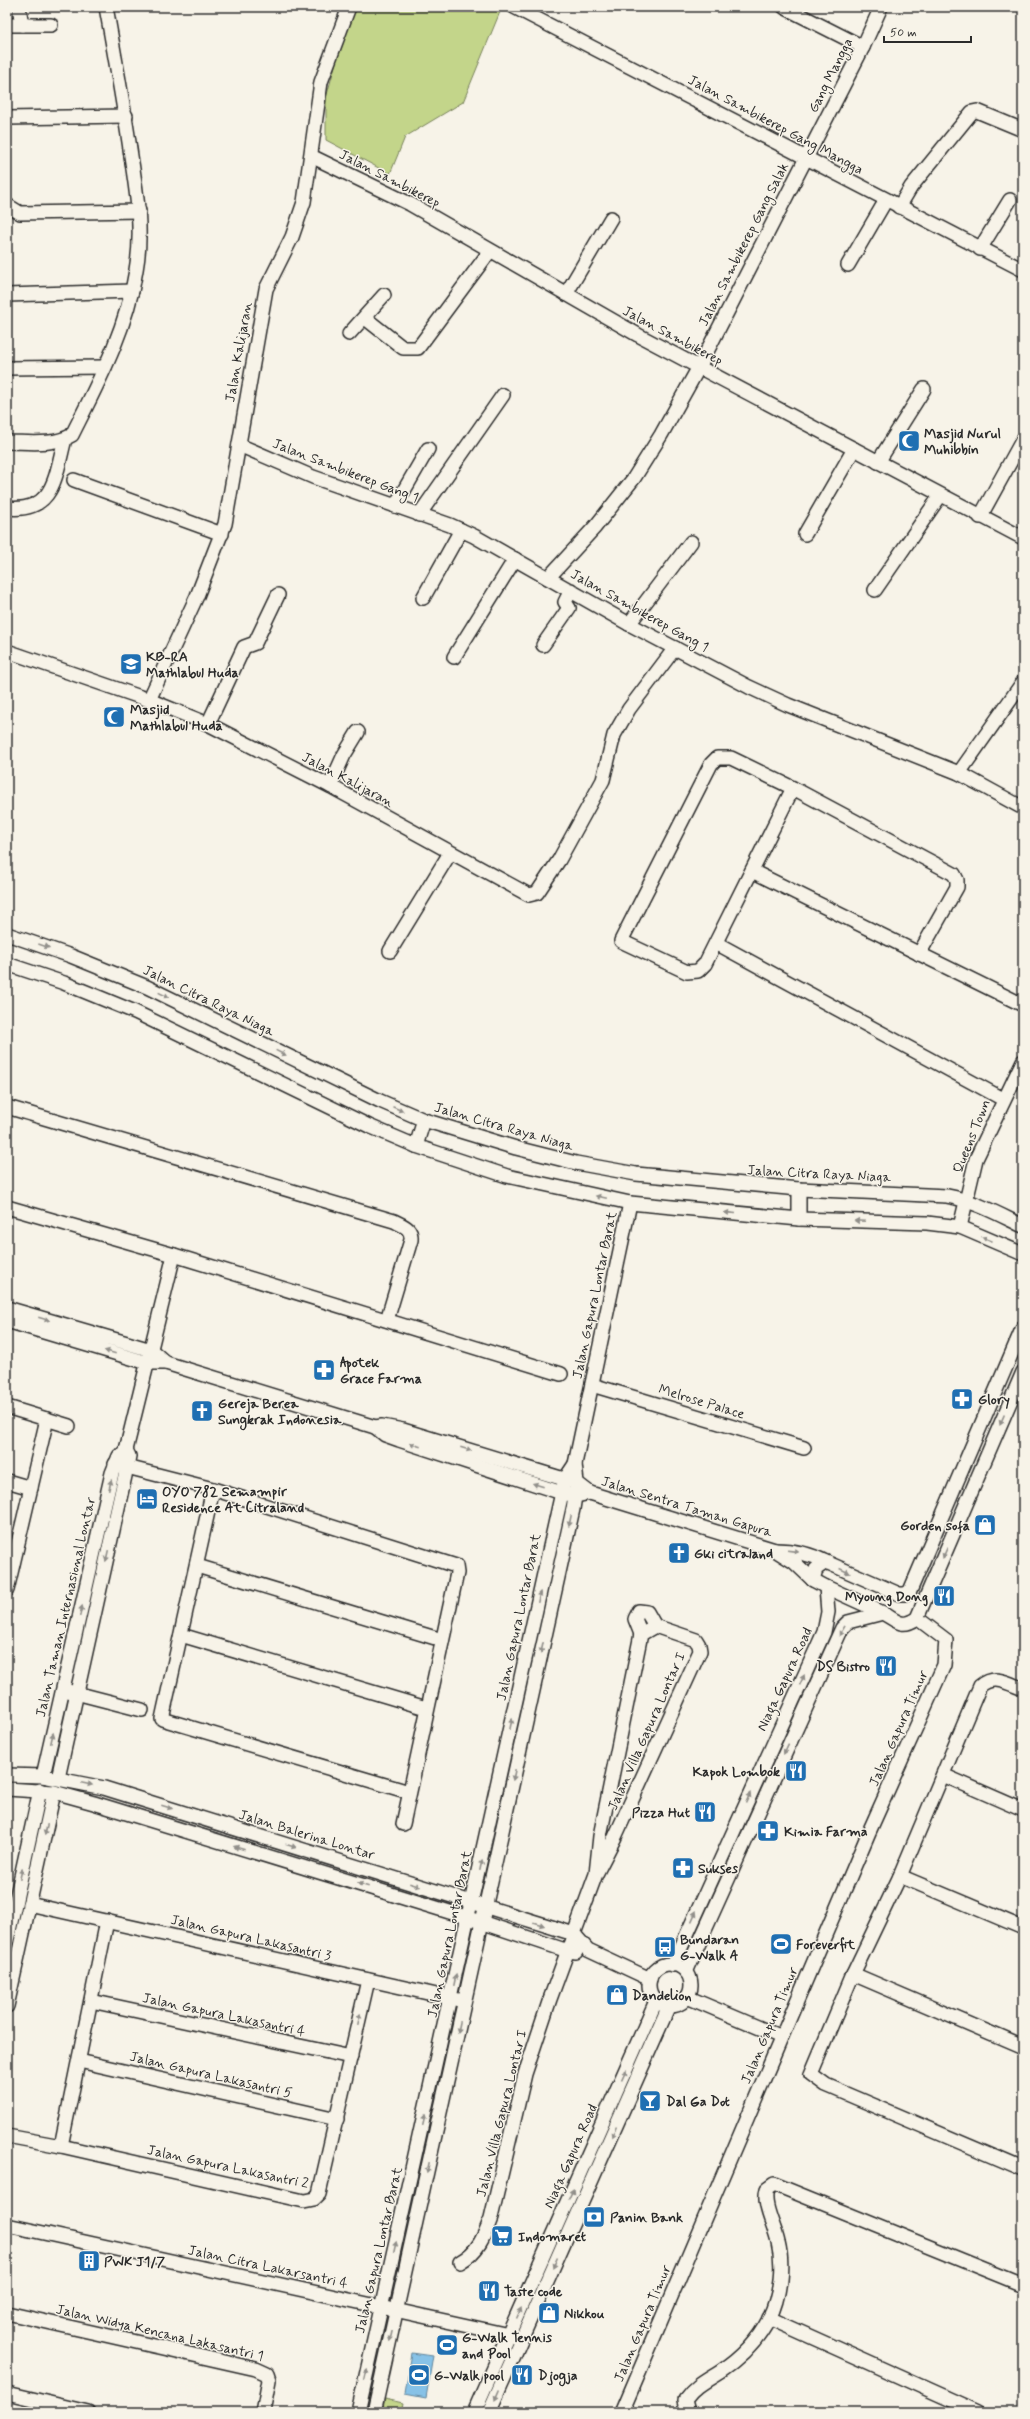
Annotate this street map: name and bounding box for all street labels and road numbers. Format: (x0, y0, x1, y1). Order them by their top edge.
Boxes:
street label: Gang Mangga (804, 35, 858, 116)
street label: Jalan Sambikerep Gang Mangga (684, 71, 866, 180)
street label: Jalan Sambikerep (336, 146, 443, 212)
street label: Jalan Sambikerep Gang Salak (695, 160, 794, 330)
street label: Jalan Kalijaran (221, 301, 257, 404)
street label: Jalan Sambikerep (619, 302, 726, 370)
street label: Jalan Sambikerep Gang 1 (270, 435, 421, 508)
street label: Jalan Sambikerep Gang 1 (567, 565, 712, 657)
street label: Jalan Kalijaran (299, 748, 397, 812)
street label: Jalan Citra Raya Niaga (140, 961, 278, 1041)
street label: Queens Town (949, 1097, 995, 1176)
street label: Jalan Citra Raya Niaga (432, 1098, 576, 1156)
street label: Jalan Citra Raya Niaga (747, 1161, 892, 1187)
street label: Jalan Gapura Lontar Barat (568, 1209, 622, 1380)
street label: Melrose Palace (656, 1380, 747, 1424)
street label: Jalan Sentra Taman Gapura (599, 1472, 775, 1542)
street label: Jalan Taman Internasional Lontar (32, 1495, 100, 1719)
street label: Jalan Gapura Lontar Barat (492, 1531, 546, 1702)
street label: Niaga Gapura Road (753, 1625, 819, 1735)
street label: Jalan Villa Gapura Lontar I (604, 1649, 690, 1813)
street label: Jalan Gapura Timur (865, 1667, 933, 1789)
street label: Jalan Balerina Lontar (237, 1806, 377, 1864)
street label: Jalan Gapura Lontar Barat (423, 1848, 477, 2019)
street label: Jalan Gapura Lakasantri 3 (169, 1911, 333, 1965)
street label: Jalan Gapura Timur (737, 1964, 803, 2087)
street label: Jalan Gapura Lakasantri 4 (141, 1989, 307, 2041)
street label: Jalan Villa Gapura Lontar I (472, 2028, 531, 2199)
street label: Jalan Gapura Lakasantri 5 (128, 2048, 294, 2102)
street label: Niaga Gapura Road (540, 2101, 604, 2212)
street label: Jalan Gapura Lakasantri 2 (145, 2141, 310, 2193)
street label: Jalan Gapura Lontar Barat (351, 2165, 407, 2335)
street label: Jalan Citra Lakarsantri 4 (186, 2241, 349, 2293)
street label: Jalan Gapura Timur (610, 2262, 676, 2385)
street label: Jalan Widya Kencana Lakasantri 1 (54, 2300, 265, 2366)

